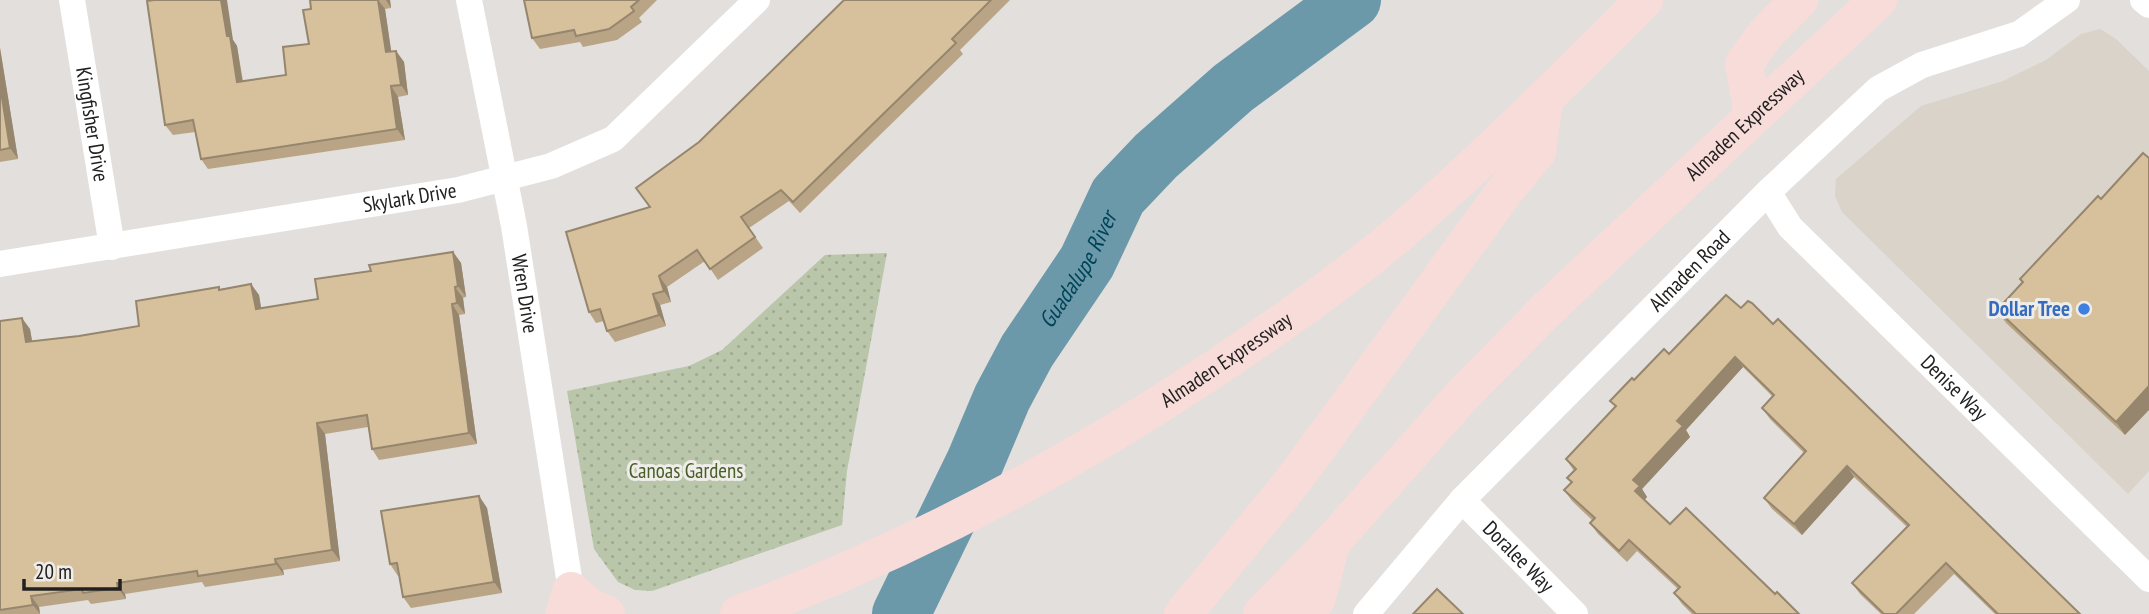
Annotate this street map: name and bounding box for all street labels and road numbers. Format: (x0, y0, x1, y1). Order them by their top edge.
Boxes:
street label: Almaden Expressway (1679, 62, 1809, 186)
street label: Kingfisher Drive (70, 65, 115, 184)
street label: Skylark Drive (361, 176, 458, 218)
street label: Almaden Road (1643, 224, 1736, 317)
street label: Wren Drive (506, 252, 545, 335)
street label: Almaden Expressway (1155, 306, 1297, 413)
street label: Denise Way (1915, 349, 1994, 426)
street label: Doralee Way (1477, 515, 1560, 598)

